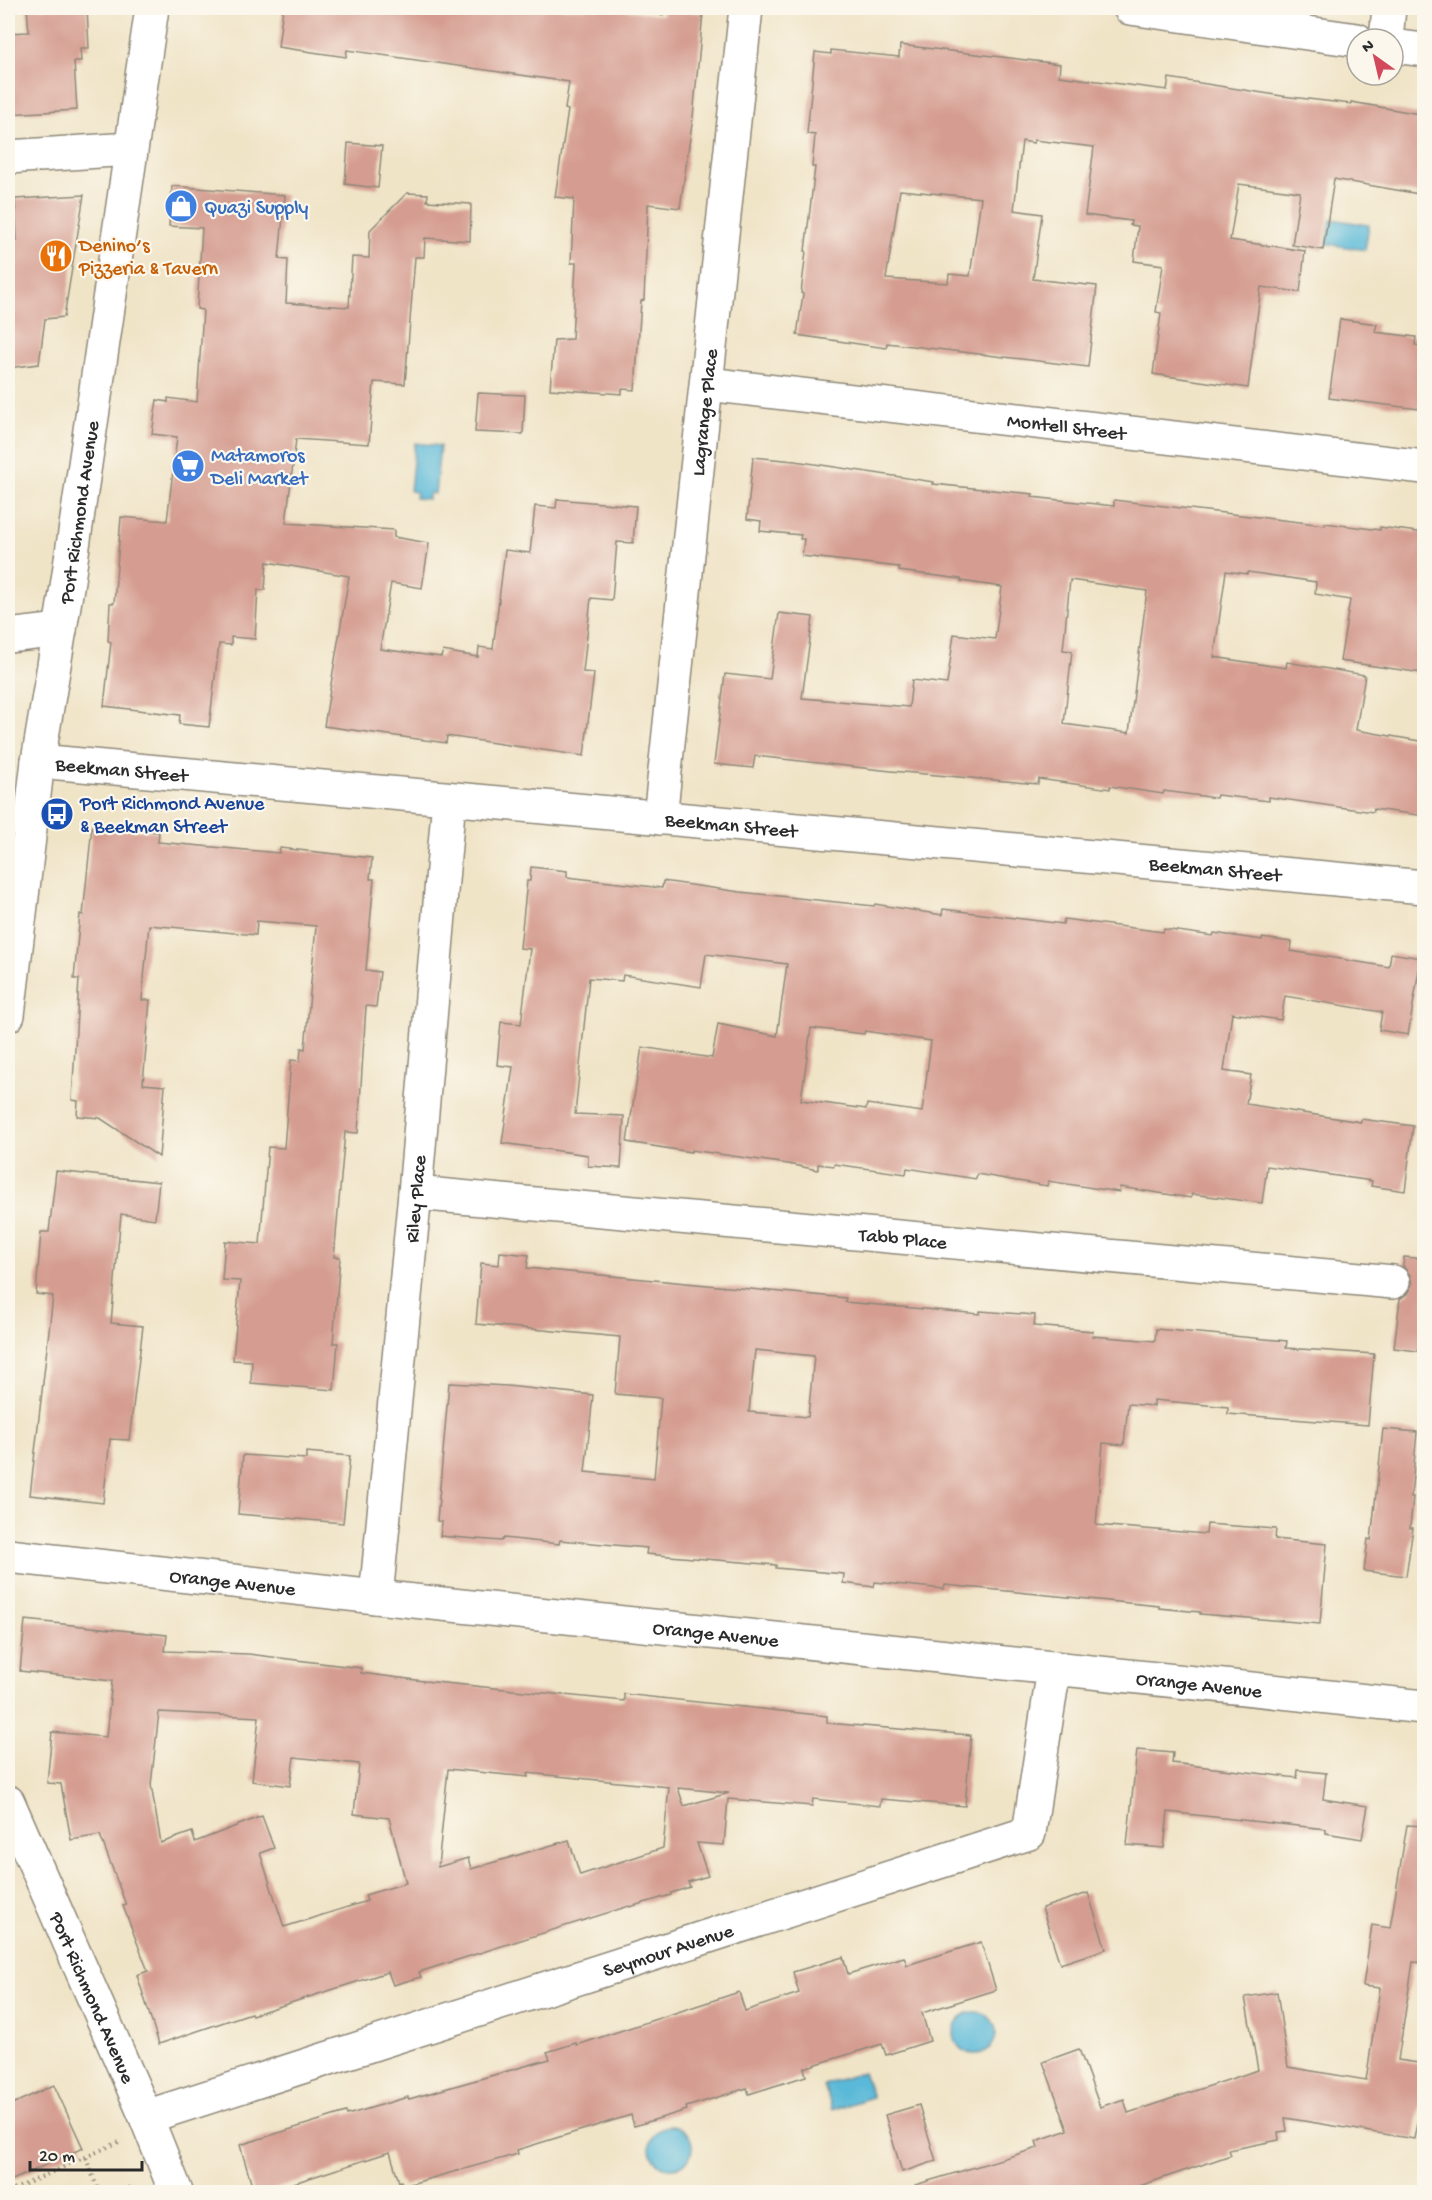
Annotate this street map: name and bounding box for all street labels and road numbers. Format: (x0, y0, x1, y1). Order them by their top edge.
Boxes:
street label: Lagrange Place (688, 347, 725, 477)
street label: Montell Street (1006, 411, 1129, 448)
street label: Port Richmond Avenue (56, 419, 106, 607)
street label: Beekman Street (53, 755, 190, 790)
street label: Beekman Street (663, 810, 800, 845)
street label: Beekman Street (1147, 854, 1284, 889)
street label: Riley Place (402, 1154, 433, 1244)
street label: Tabb Place (857, 1225, 948, 1256)
street label: Orange Avenue (168, 1566, 297, 1603)
street label: Orange Avenue (651, 1618, 780, 1654)
street label: Orange Avenue (1135, 1669, 1264, 1705)
street label: Port Richmond Avenue (42, 1908, 138, 2088)
street label: Seymour Avenue (601, 1921, 737, 1984)

